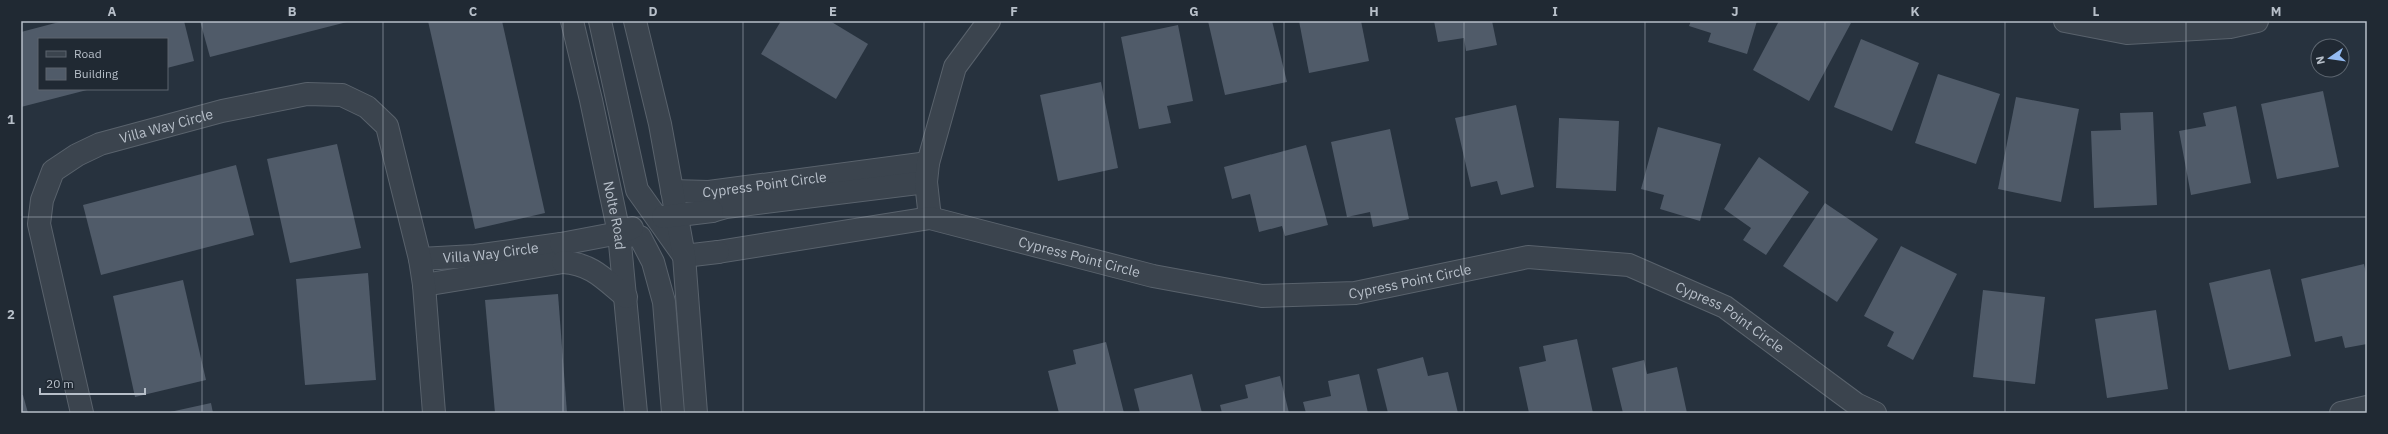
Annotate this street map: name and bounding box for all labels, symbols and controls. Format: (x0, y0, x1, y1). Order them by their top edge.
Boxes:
text: A (108, 3, 117, 20)
text: B (288, 3, 297, 20)
text: C (469, 3, 478, 20)
text: D (648, 3, 658, 20)
text: E (829, 3, 837, 20)
text: F (1010, 3, 1018, 20)
text: G (1189, 3, 1199, 20)
text: H (1369, 3, 1379, 20)
text: I (1552, 3, 1558, 20)
text: J (1731, 3, 1739, 20)
text: K (1910, 3, 1920, 20)
text: L (2093, 3, 2100, 20)
text: M (2271, 3, 2281, 20)
legend (38, 38, 168, 90)
north arrow (2310, 38, 2350, 78)
text: Road (74, 46, 102, 61)
text: N (2313, 55, 2328, 66)
text: Building (74, 66, 119, 81)
street label: Villa Way Circle (117, 105, 215, 147)
text: 1 (7, 111, 15, 128)
street label: Cypress Point Circle (702, 167, 828, 201)
street label: Nolte Road (599, 179, 630, 250)
street label: Cypress Point Circle (1017, 232, 1142, 281)
street label: Villa Way Circle (442, 238, 540, 267)
street label: Cypress Point Circle (1348, 260, 1473, 302)
street label: Cypress Point Circle (1673, 277, 1788, 357)
text: 2 (7, 306, 15, 323)
scale bar (40, 370, 145, 396)
text: 20 m (46, 376, 74, 391)

